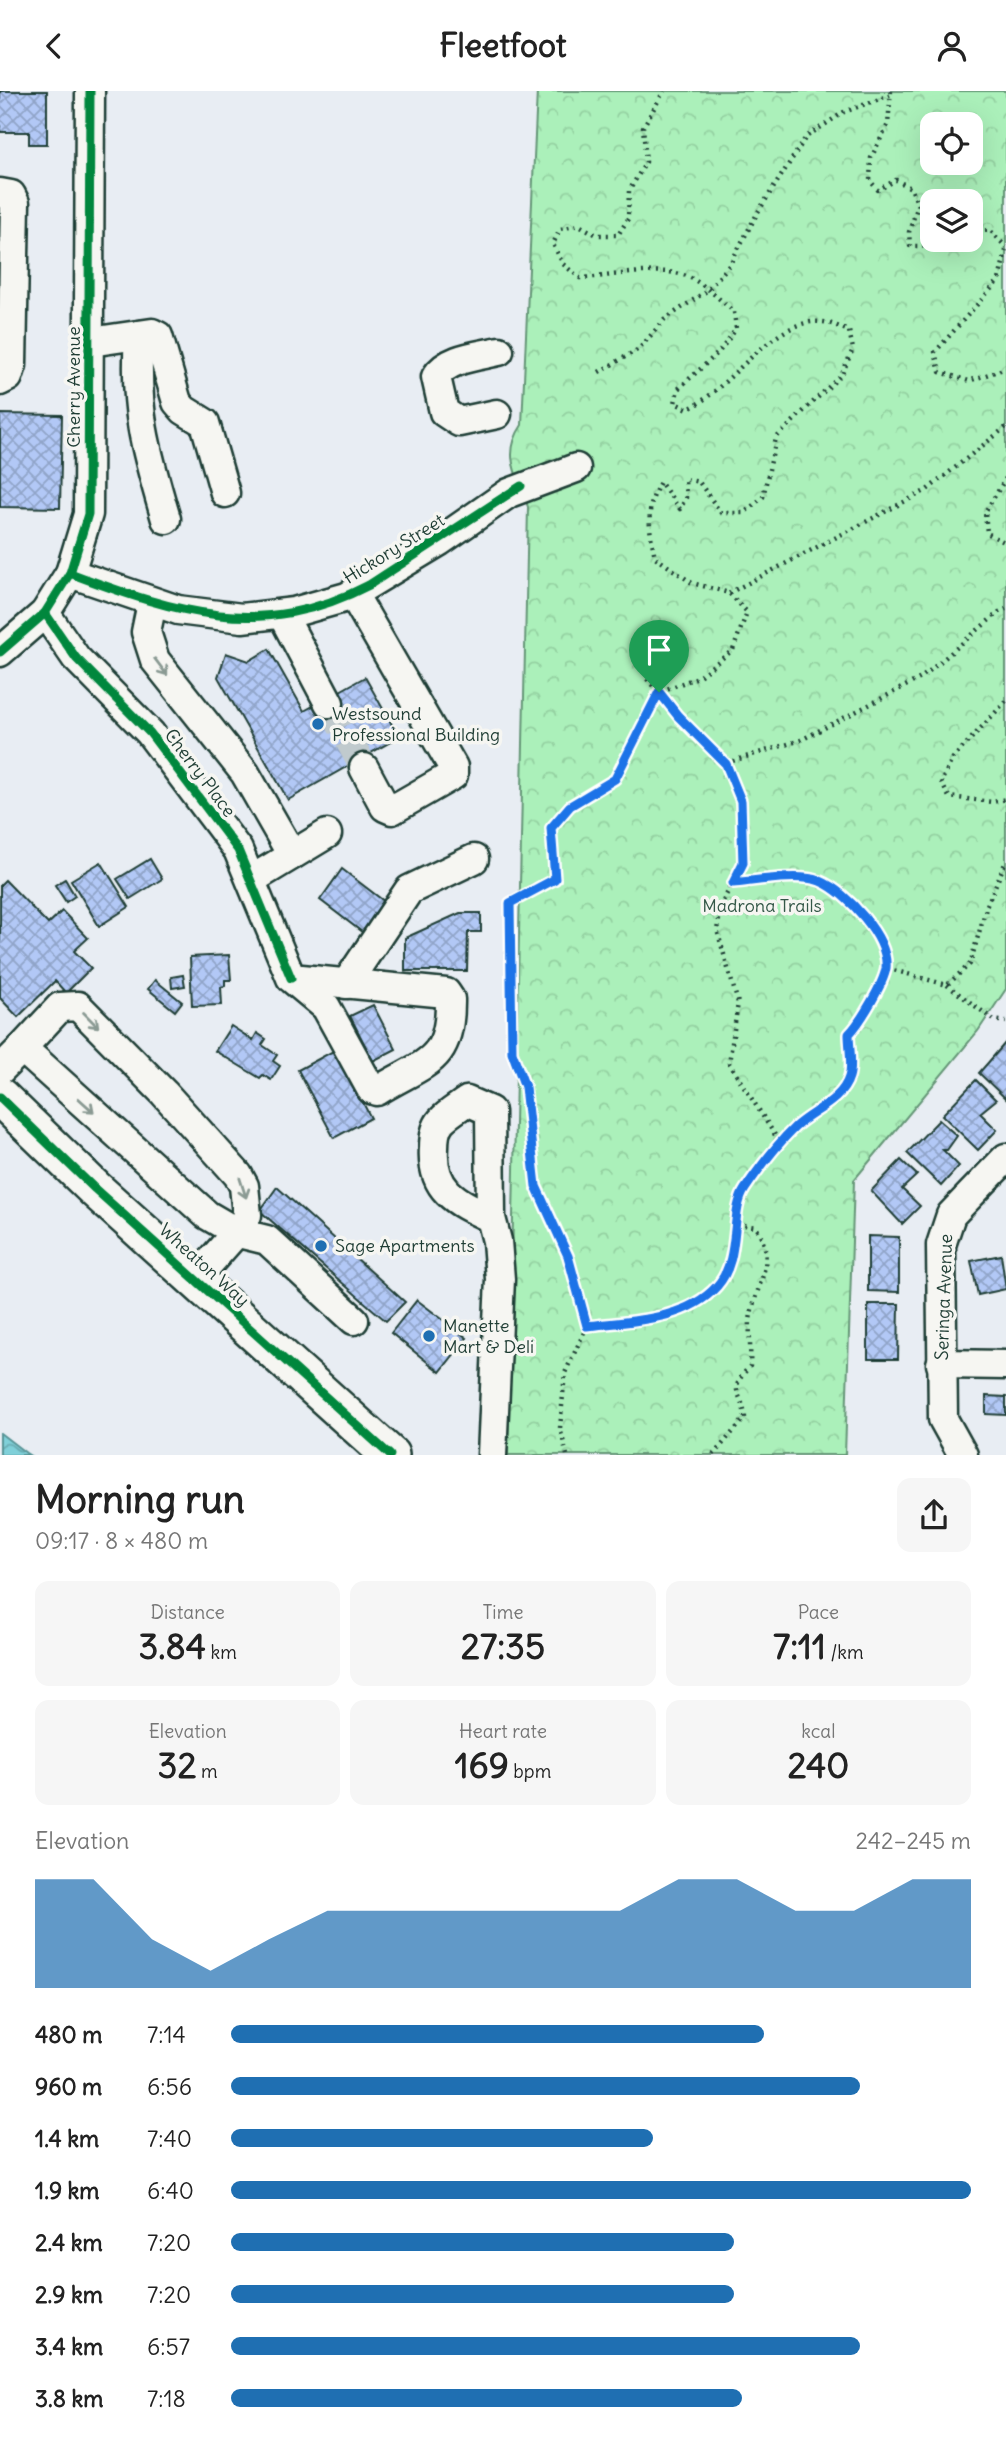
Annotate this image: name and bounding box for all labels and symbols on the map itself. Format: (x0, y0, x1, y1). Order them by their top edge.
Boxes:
street label: Cherry Avenue (62, 326, 85, 448)
street label: Hickory Street (339, 508, 449, 589)
pin (629, 620, 689, 692)
one-way arrow (153, 657, 168, 676)
place label: Westsound Professional Building (332, 702, 500, 746)
marker: Westsound Professional Building (310, 716, 326, 732)
street label: Cherry Place (160, 724, 241, 821)
park label: Madrona Trails (702, 894, 822, 917)
one-way arrow (83, 1011, 100, 1028)
one-way arrow (77, 1097, 95, 1113)
one-way arrow (238, 1176, 250, 1198)
street label: Wheaton Way (154, 1218, 254, 1311)
street label: Seringa Avenue (930, 1233, 957, 1361)
place label: Sage Apartments (335, 1234, 475, 1257)
marker: Sage Apartments (313, 1238, 329, 1254)
place label: Manette Mart & Deli (443, 1314, 534, 1358)
marker: Manette Mart & Deli (421, 1328, 437, 1344)

